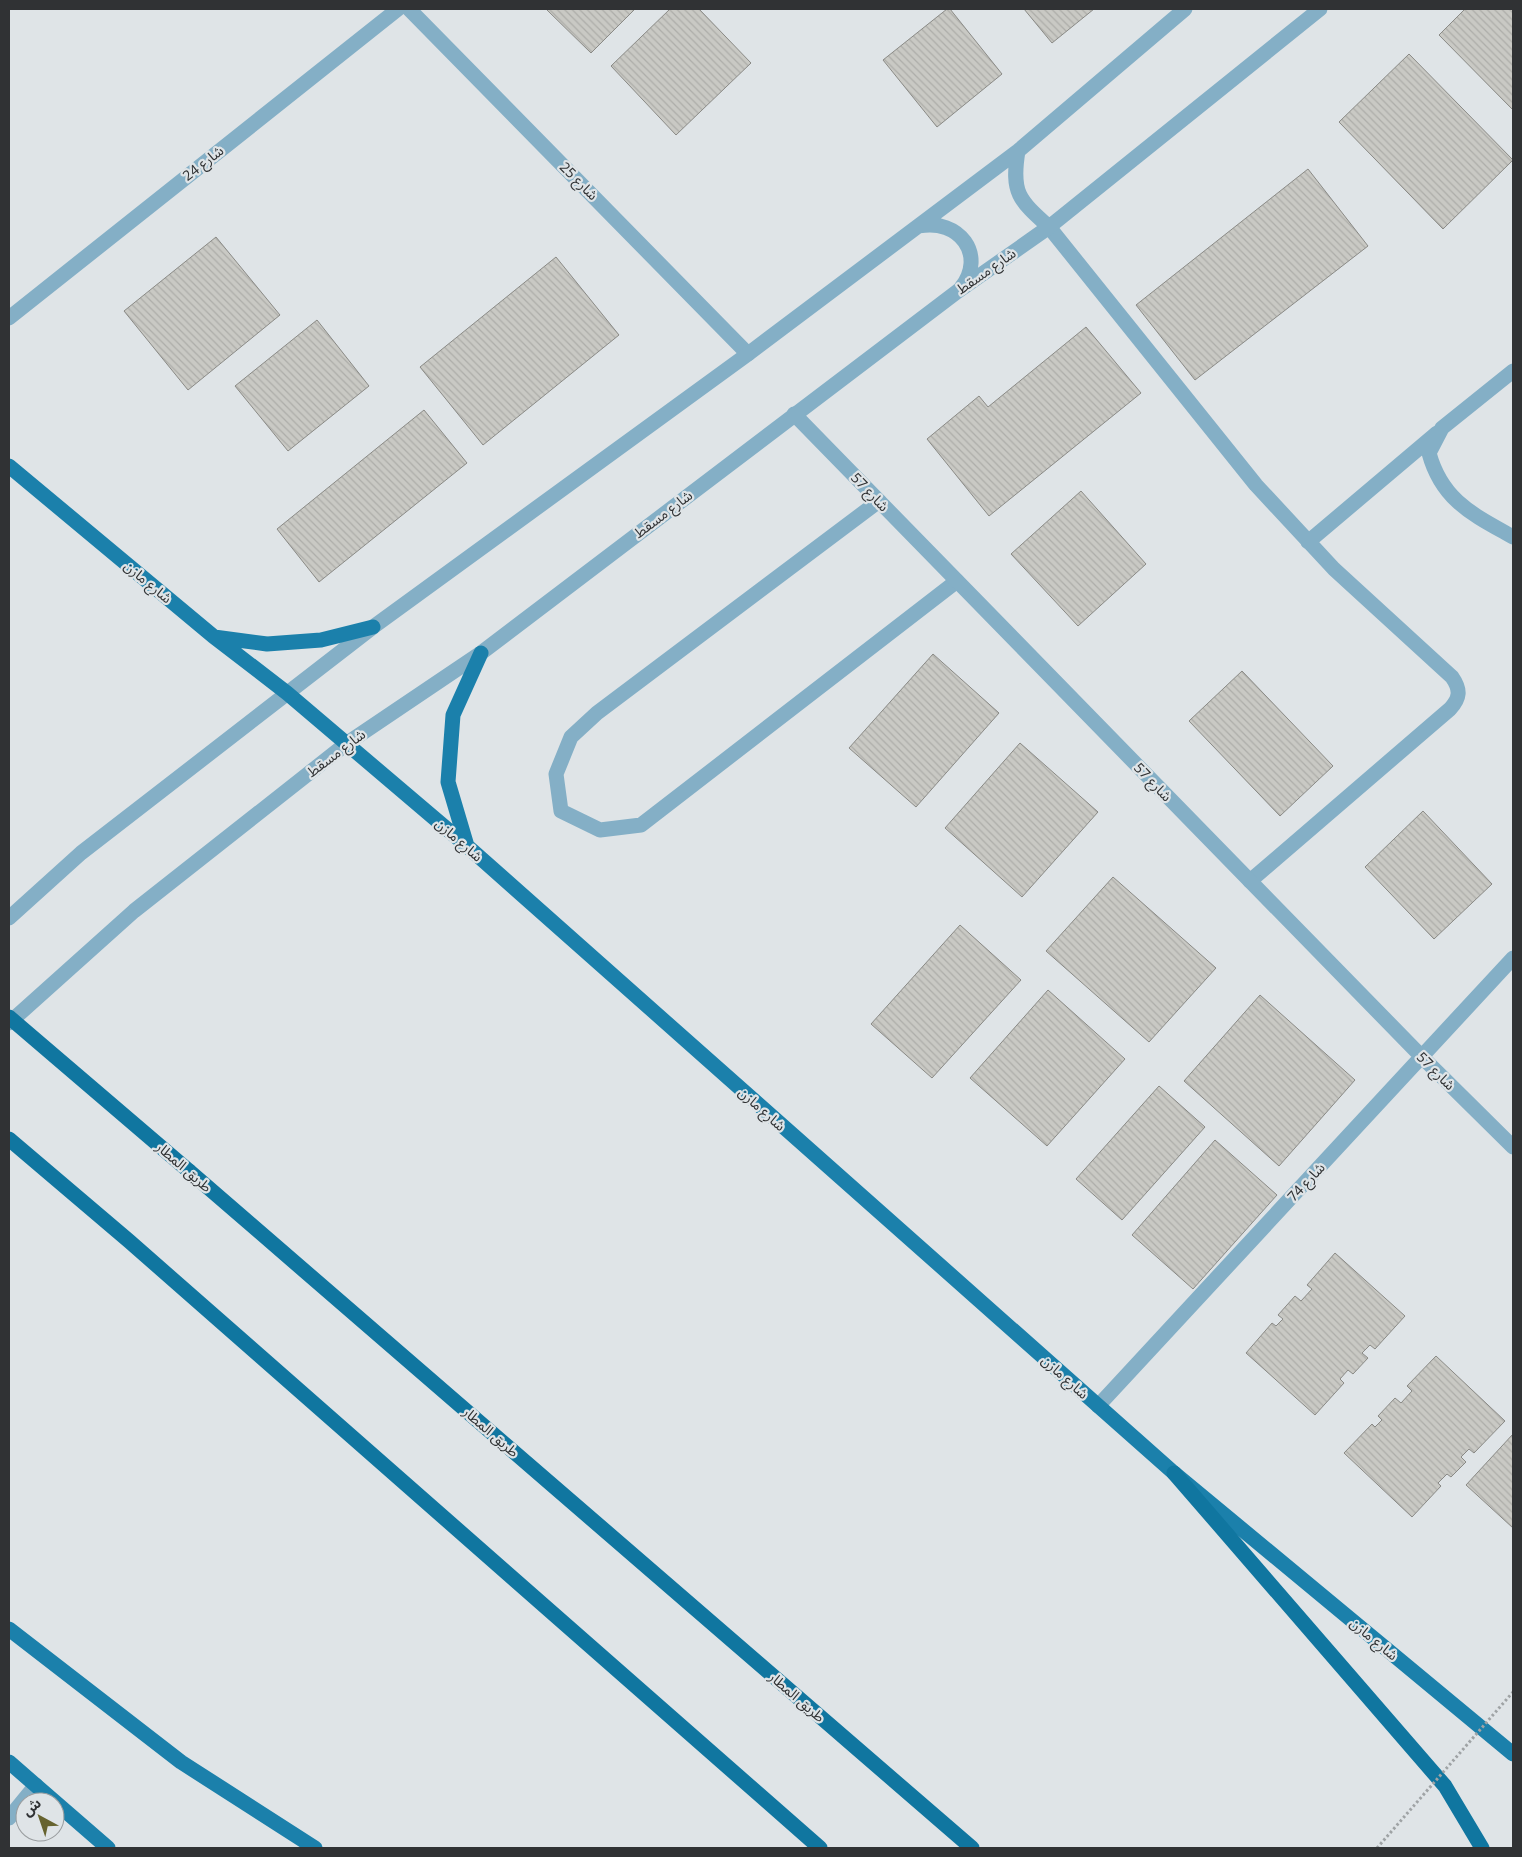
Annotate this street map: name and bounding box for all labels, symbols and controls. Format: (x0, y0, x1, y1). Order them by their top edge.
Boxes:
street label: شارع 24 (176, 138, 231, 189)
street label: شارع 25 (552, 154, 606, 208)
street label: شارع مسقط (950, 240, 1023, 303)
street label: شارع 57 (843, 465, 896, 519)
street label: شارع مسقط (627, 482, 699, 547)
street label: شارع مازن (116, 553, 179, 612)
street label: شارع مسقط (300, 721, 372, 786)
street label: شارع 57 (1126, 755, 1179, 809)
street label: شارع مازن (428, 811, 490, 870)
street label: شارع 57 (1409, 1044, 1463, 1098)
street label: شارع مازن (731, 1079, 793, 1139)
street label: طريق المطار (148, 1133, 219, 1201)
street label: شارع 74 (1280, 1155, 1333, 1209)
street label: شارع مازن (1034, 1347, 1096, 1407)
street label: طريق المطار (455, 1398, 526, 1466)
street label: شارع مازن (1342, 1610, 1405, 1669)
street label: طريق المطار (761, 1663, 832, 1731)
text: ش (15, 1790, 49, 1825)
north arrow (15, 1792, 65, 1842)

